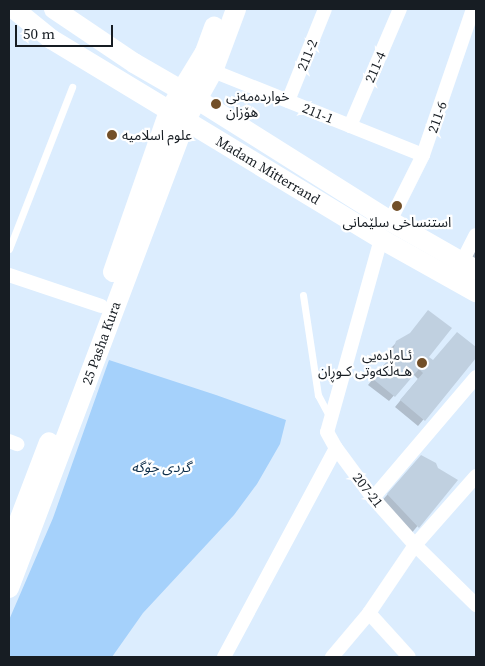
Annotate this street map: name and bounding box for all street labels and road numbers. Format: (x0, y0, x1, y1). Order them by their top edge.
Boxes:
street label: 211-2 (293, 37, 321, 73)
street label: 211-4 (361, 49, 389, 85)
street label: 211-1 (300, 99, 336, 127)
street label: 211-6 (424, 99, 450, 135)
street label: Madam Mitterrand (213, 132, 323, 208)
street label: 25 Pasha Kura (78, 299, 124, 387)
street label: 207-21 (349, 469, 387, 511)

